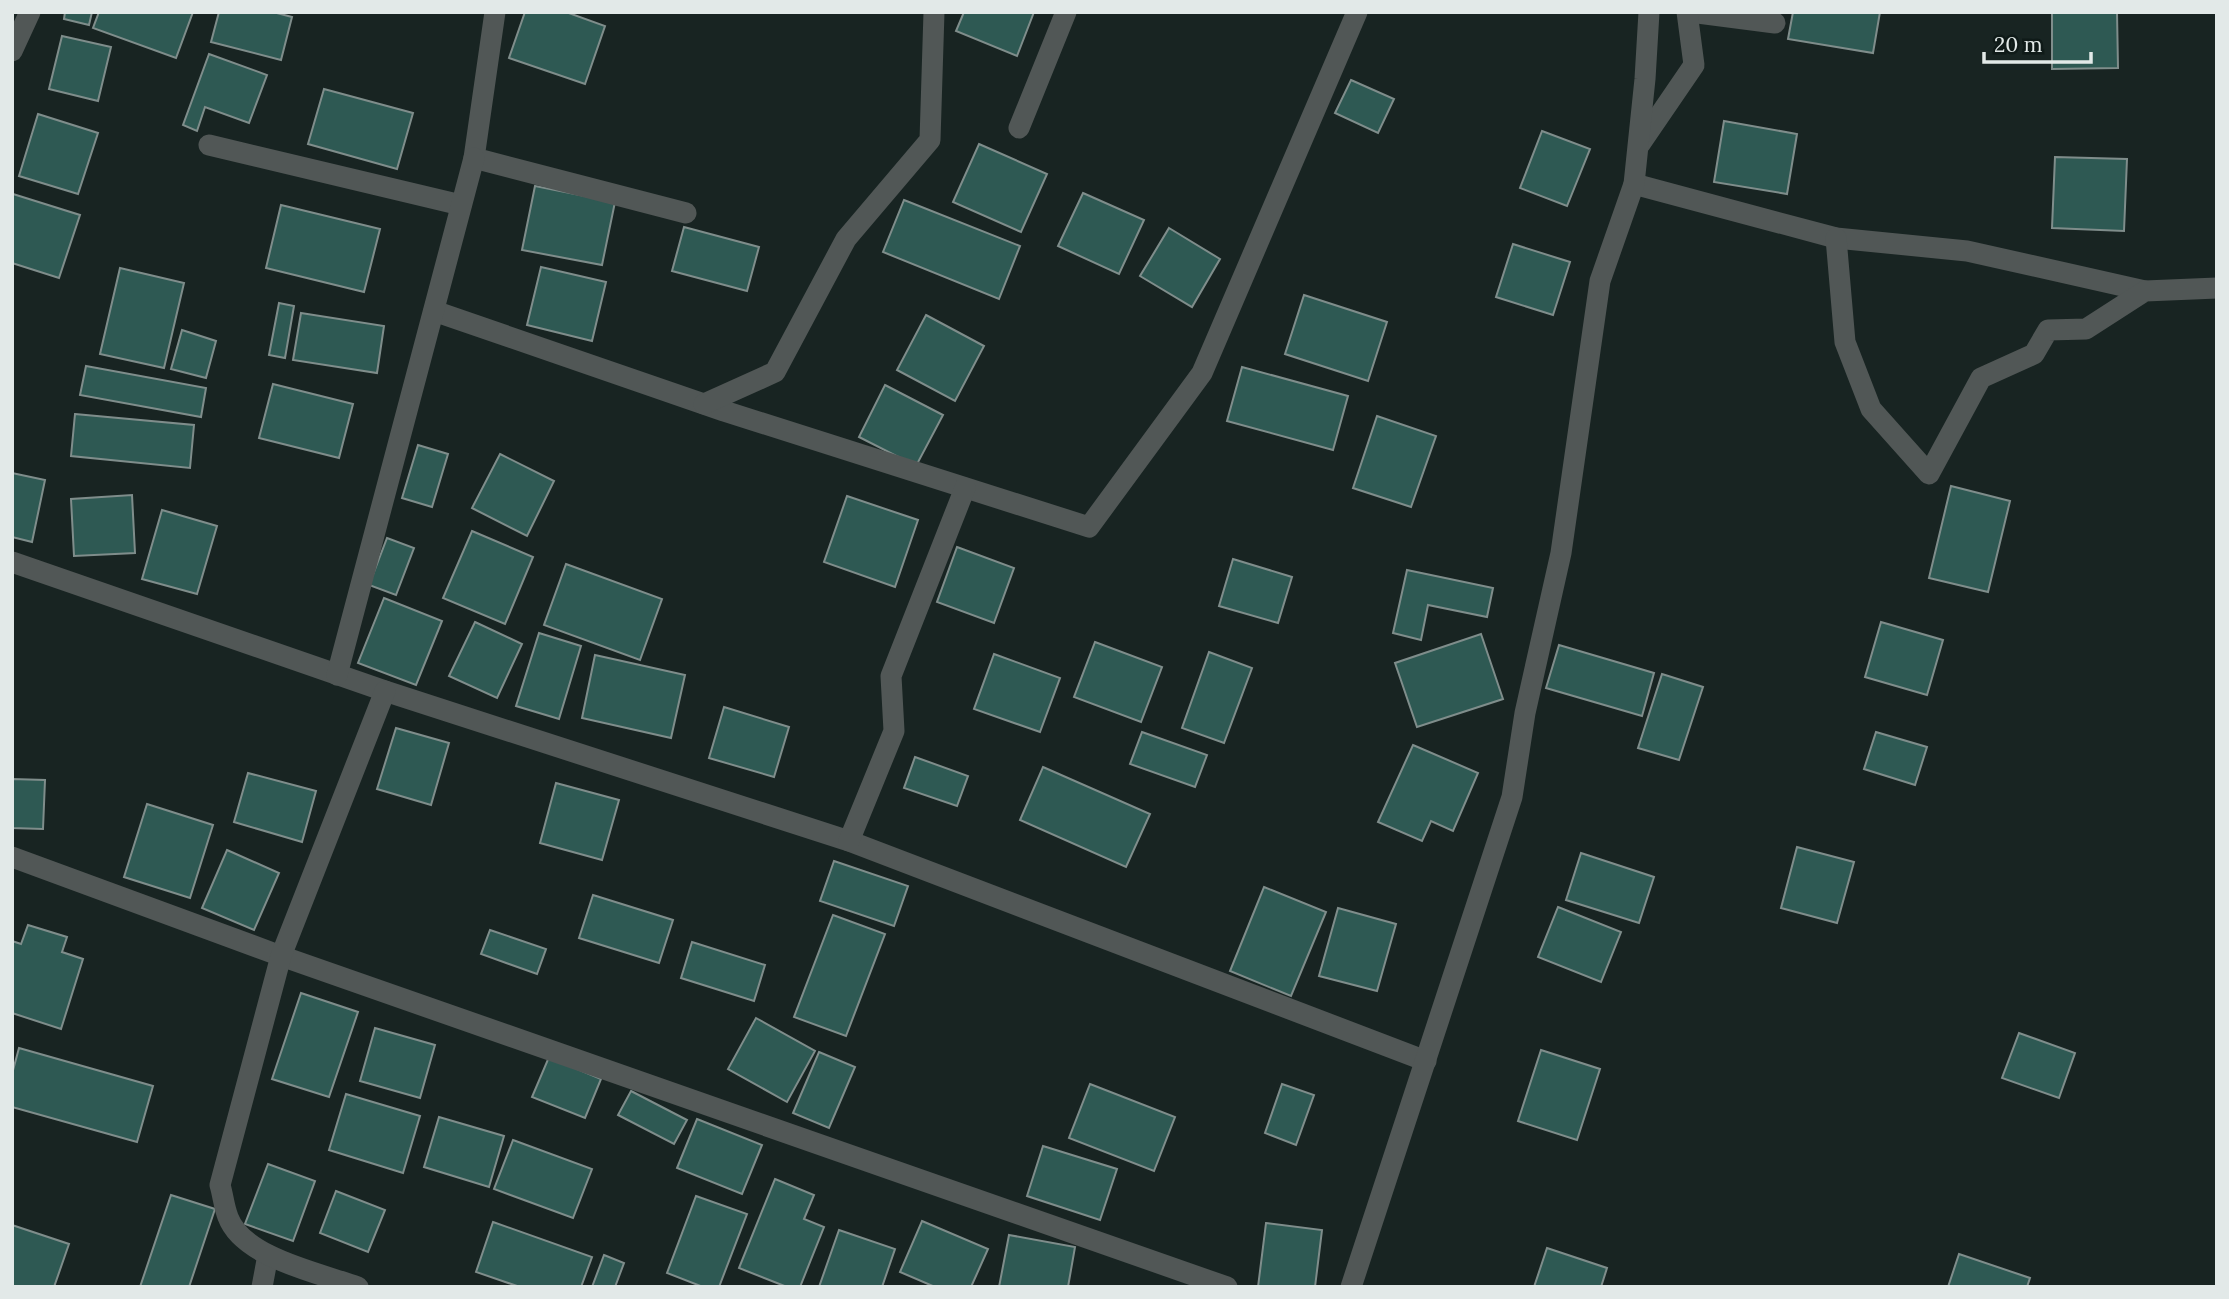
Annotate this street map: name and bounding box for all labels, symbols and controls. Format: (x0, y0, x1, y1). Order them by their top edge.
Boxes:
scale bar (1984, 21, 2091, 65)
text: 20 m (1994, 31, 2043, 58)

